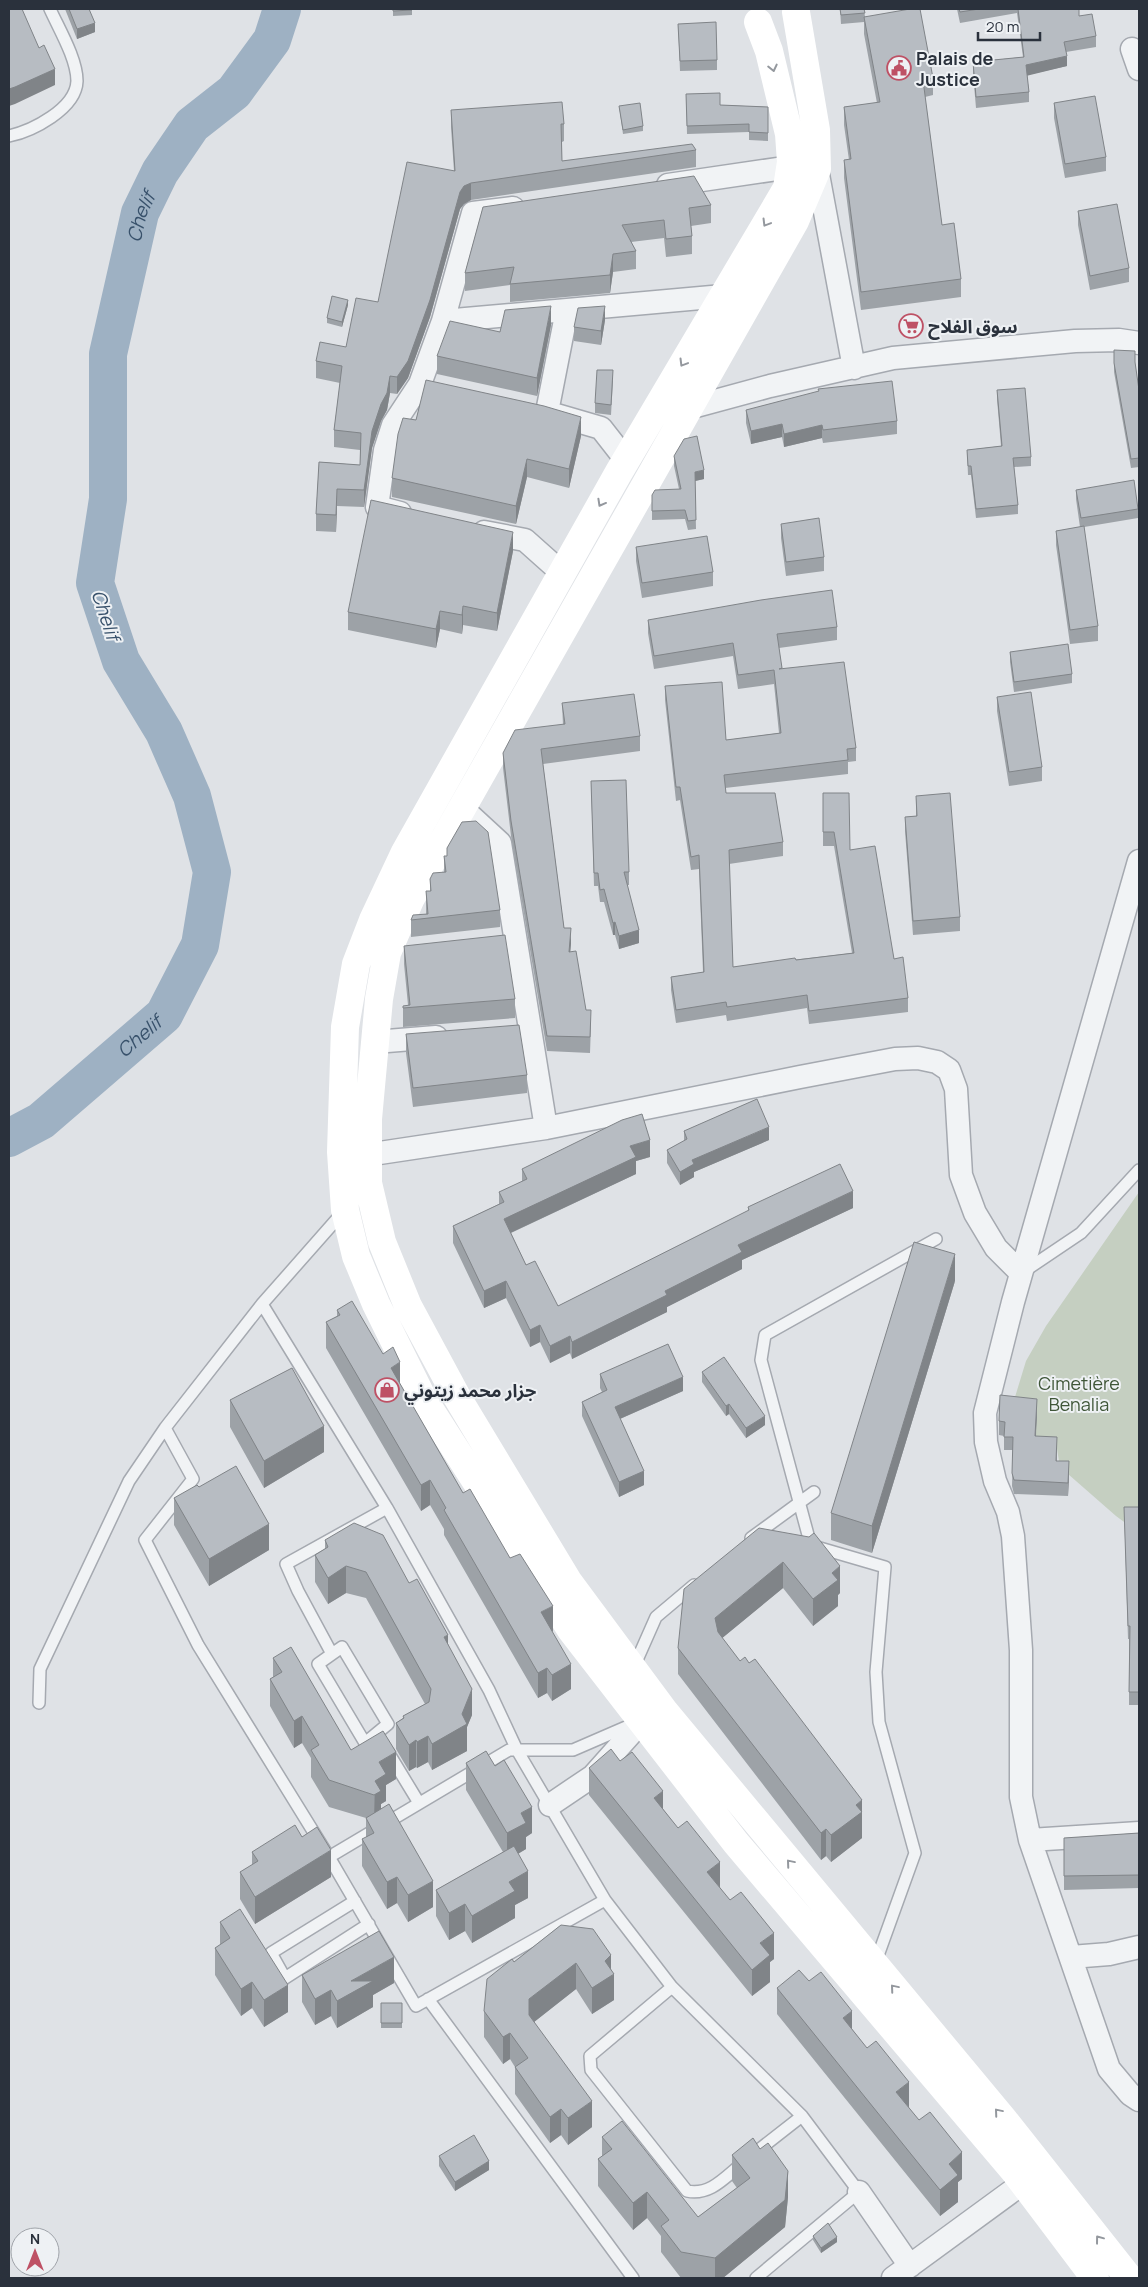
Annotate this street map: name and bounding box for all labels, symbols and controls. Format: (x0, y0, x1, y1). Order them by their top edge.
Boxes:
scale bar (978, 10, 1040, 42)
text: 20 m (986, 16, 1019, 37)
place label: Palais de Justice (916, 46, 994, 91)
public building icon: Palais de Justice (886, 55, 912, 81)
one-way arrow (767, 64, 778, 73)
water label: Chelif (121, 183, 163, 245)
one-way arrow (763, 217, 773, 226)
supermarket icon: سوق الفلاح (898, 313, 924, 339)
place label: سوق الفلاح (928, 314, 1018, 340)
one-way arrow (680, 357, 690, 366)
one-way arrow (598, 498, 608, 507)
water label: Chelif (86, 586, 128, 648)
water label: Chelif (111, 1007, 171, 1063)
park label: Cimetière Benalia (1038, 1371, 1120, 1416)
shop icon: جزار محمد زيتوني (374, 1377, 400, 1403)
place label: جزار محمد زيتوني (404, 1378, 536, 1405)
one-way arrow (786, 1859, 795, 1868)
one-way arrow (890, 1984, 899, 1993)
one-way arrow (994, 2109, 1003, 2118)
north arrow (10, 2227, 60, 2277)
text: N (30, 2229, 40, 2248)
one-way arrow (1096, 2235, 1105, 2245)

